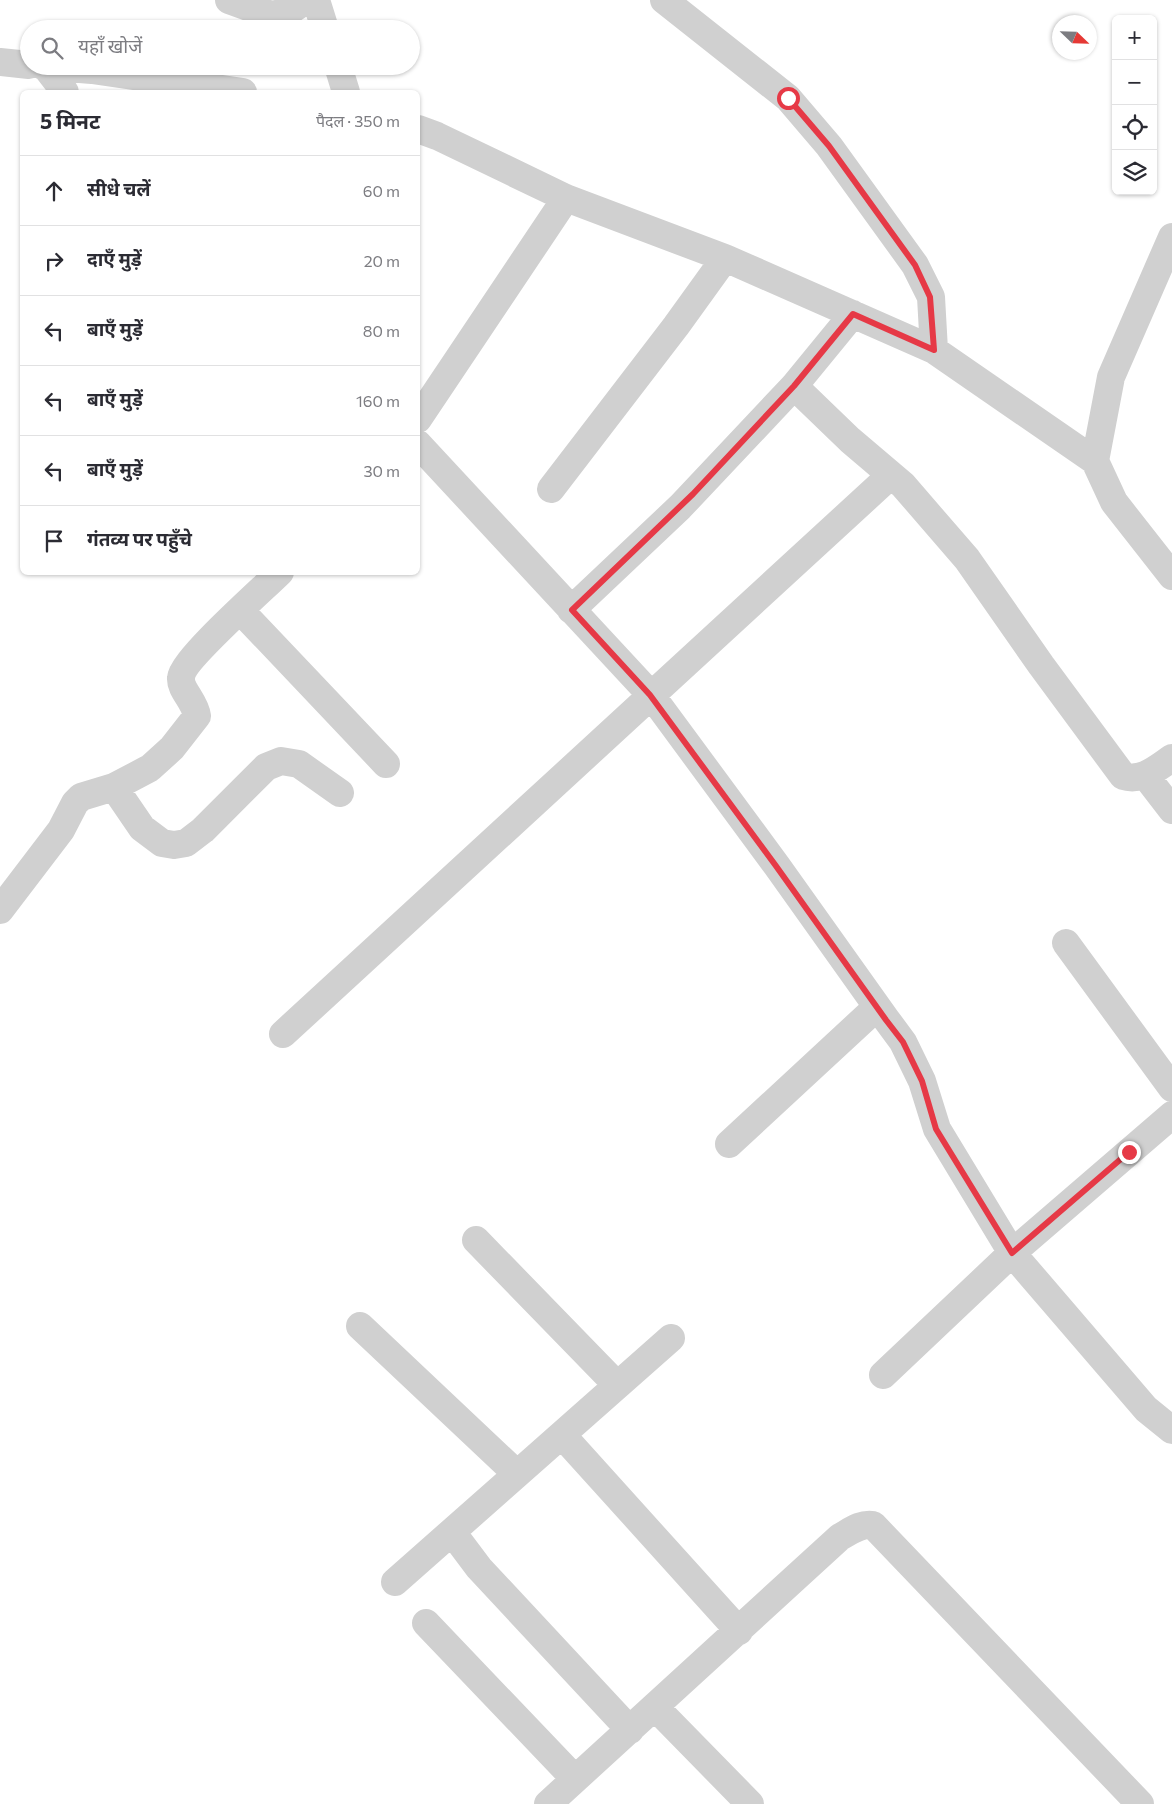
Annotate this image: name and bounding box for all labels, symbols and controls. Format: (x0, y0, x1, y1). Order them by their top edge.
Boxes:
north arrow (1052, 15, 1097, 60)
map controls (1112, 15, 1157, 195)
button: + (1112, 15, 1157, 60)
search box (20, 20, 420, 75)
icon: search (38, 34, 66, 62)
text: यहाँ खोजें (78, 34, 142, 57)
button: − (1112, 60, 1157, 105)
route start (777, 87, 800, 110)
button: locate (1112, 105, 1157, 150)
text: 5 मिनट (40, 108, 100, 133)
text: पैदल · 350 m (316, 111, 400, 130)
button: layers (1112, 150, 1157, 195)
icon: ahead (40, 177, 68, 205)
text: सीधे चलें (87, 177, 151, 200)
text: 60 m (363, 181, 400, 200)
icon: right (40, 247, 68, 275)
text: दाएँ मुड़ें (87, 247, 142, 270)
text: 20 m (364, 251, 400, 270)
icon: left (40, 317, 68, 345)
text: बाएँ मुड़ें (87, 317, 143, 340)
text: 80 m (363, 321, 400, 340)
icon: left (40, 387, 68, 415)
text: बाएँ मुड़ें (87, 387, 143, 410)
text: 160 m (356, 391, 400, 410)
icon: left (40, 457, 68, 485)
text: बाएँ मुड़ें (87, 457, 143, 480)
text: 30 m (363, 461, 400, 480)
icon: arrive (40, 527, 68, 555)
text: गंतव्य पर पहुँचे (87, 527, 192, 550)
route end (1118, 1141, 1141, 1164)

